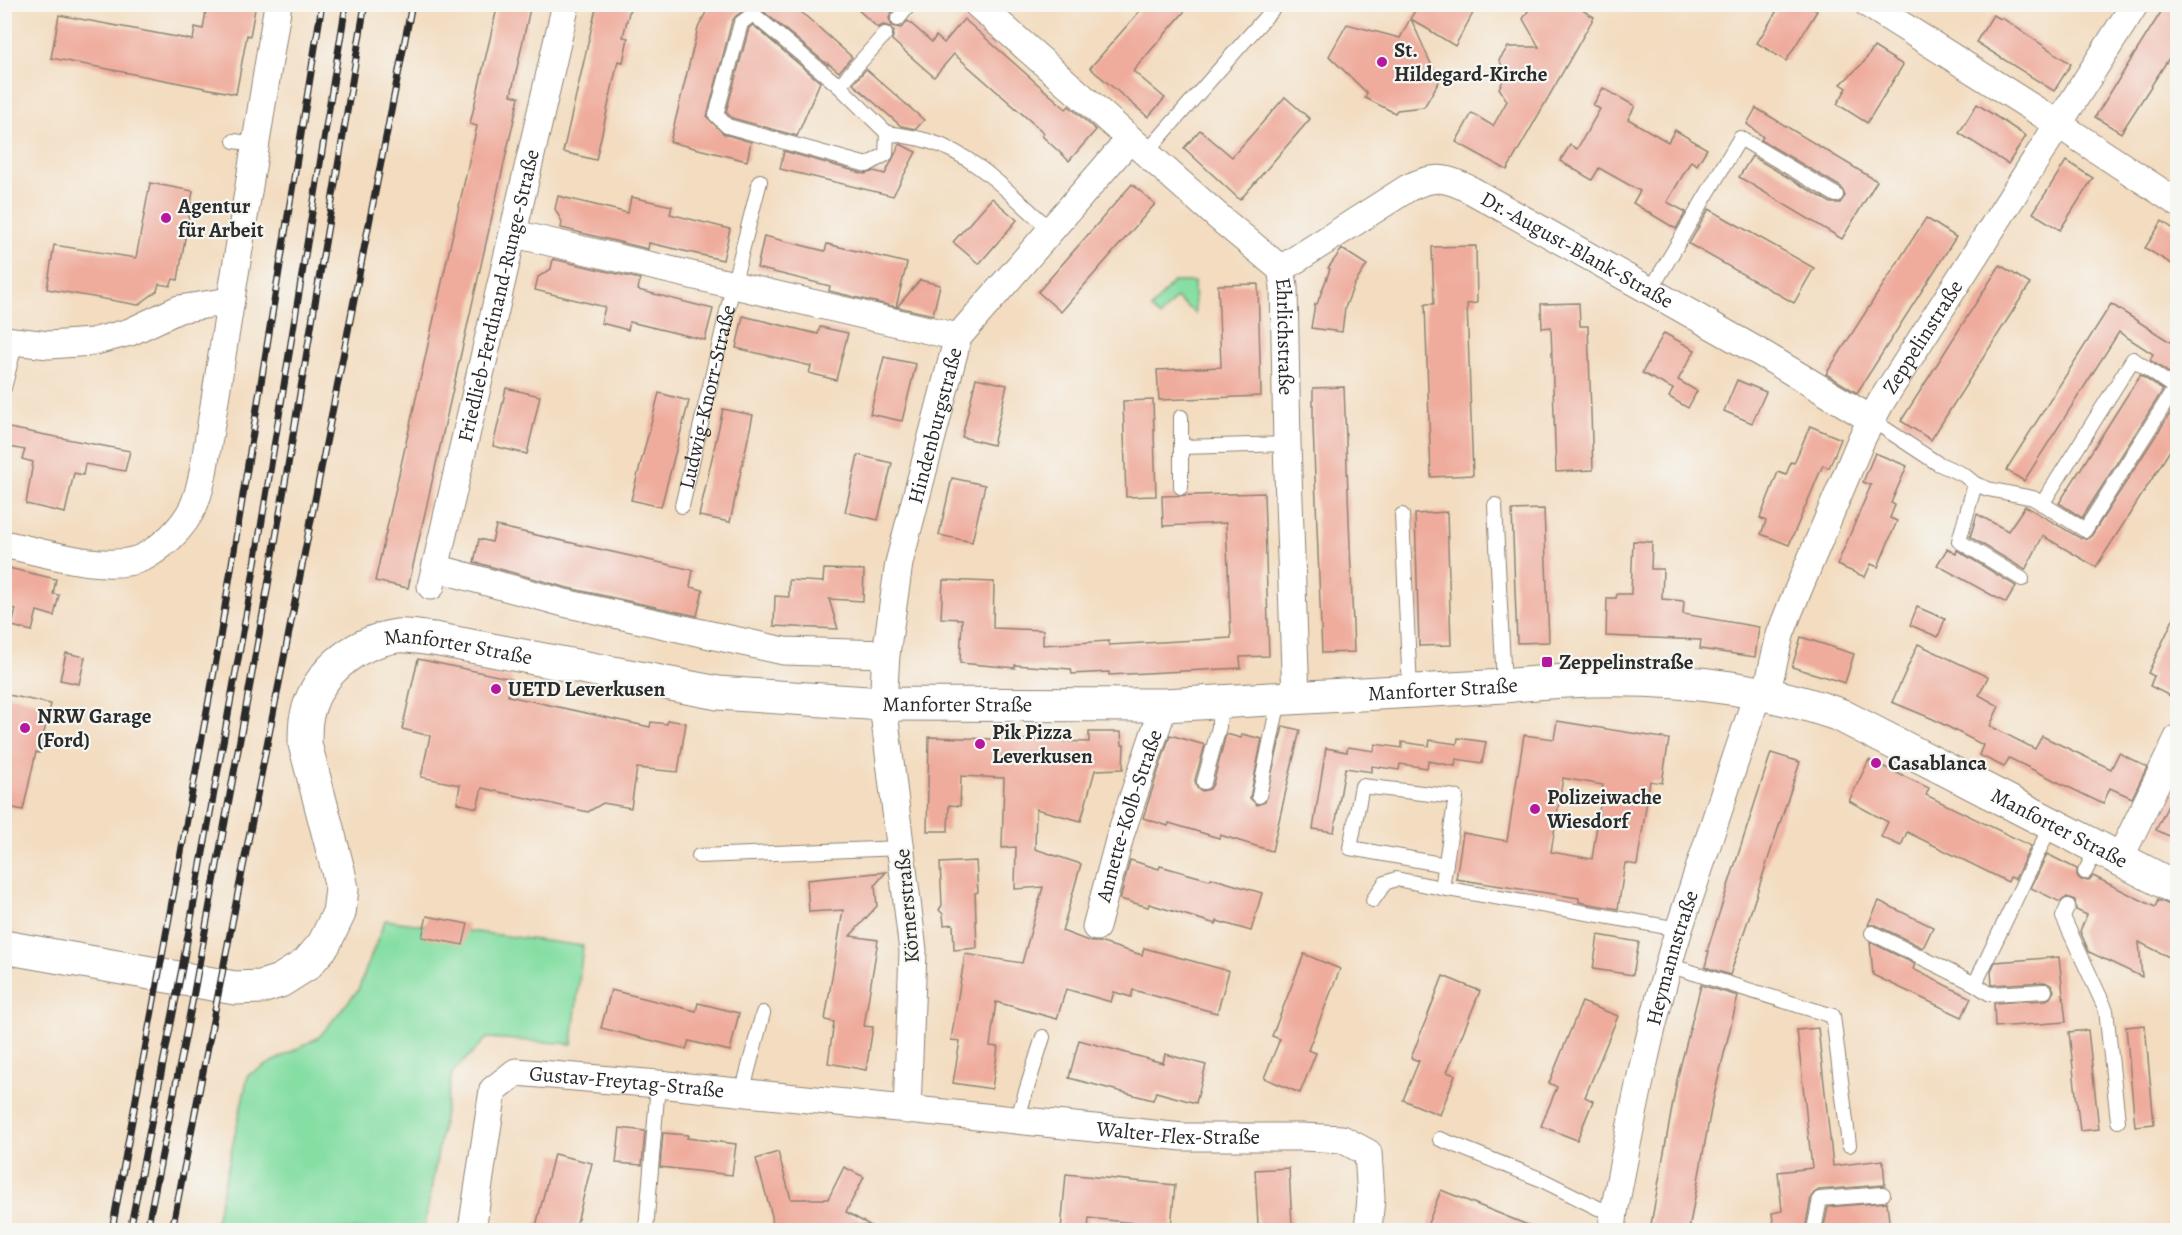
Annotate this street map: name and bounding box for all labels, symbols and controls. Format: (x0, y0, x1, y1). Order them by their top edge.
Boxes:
place label: St. Hildegard-Kirche (1394, 36, 1548, 88)
marker: St. Hildegard-Kirche (1375, 55, 1389, 69)
street label: Friedlieb-Ferdinand-Runge-Straße (451, 146, 546, 445)
street label: Dr.-August-Blank-Straße (1476, 184, 1678, 315)
place label: Agentur für Arbeit (177, 192, 264, 244)
marker: Agentur für Arbeit (159, 211, 173, 225)
street label: Ehrlichstraße (1269, 275, 1300, 396)
street label: Zeppelinstraße (1876, 275, 1969, 399)
street label: Ludwig-Knorr-Straße (672, 302, 742, 492)
street label: Hindenburgstraße (901, 344, 969, 507)
street label: Manforter Straße (381, 621, 535, 671)
place label: Zeppelinstraße (1559, 648, 1694, 676)
marker: Zeppelinstraße (1540, 655, 1554, 669)
street label: Manforter Straße (1367, 671, 1519, 708)
place label: UETD Leverkusen (508, 675, 666, 703)
marker: UETD Leverkusen (489, 682, 503, 696)
street label: Manforter Straße (882, 690, 1032, 719)
place label: NRW Garage (Ford) (37, 702, 152, 754)
place label: Pik Pizza Leverkusen (992, 718, 1093, 770)
marker: NRW Garage (Ford) (18, 721, 32, 735)
street label: Annette-Kolb-Straße (1089, 726, 1169, 906)
marker: Pik Pizza Leverkusen (973, 737, 987, 751)
place label: Casablanca (1888, 749, 1988, 777)
marker: Casablanca (1869, 756, 1883, 770)
street label: Manforter Straße (1986, 781, 2132, 875)
place label: Polizeiwache Wiesdorf (1546, 783, 1662, 835)
marker: Polizeiwache Wiesdorf (1528, 802, 1542, 816)
street label: Körnerstraße (888, 848, 926, 964)
street label: Heymannstraße (1639, 887, 1705, 1028)
street label: Gustav-Freytag-Straße (528, 1059, 726, 1105)
street label: Walter-Flex-Straße (1094, 1114, 1260, 1151)

